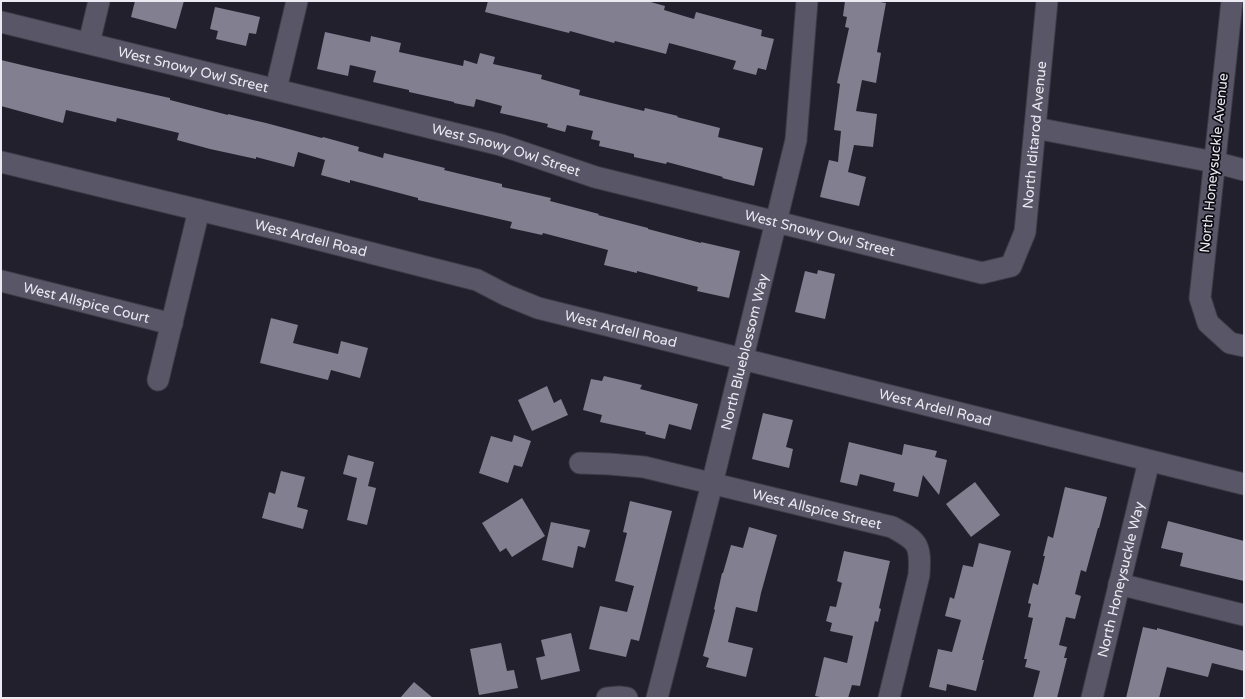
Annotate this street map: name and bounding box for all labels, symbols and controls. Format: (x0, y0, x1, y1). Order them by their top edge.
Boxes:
street label: West Snowy Owl Street (116, 43, 271, 96)
street label: North Iditarod Avenue (1019, 60, 1050, 210)
street label: North Honeysuckle Avenue (1196, 72, 1232, 254)
street label: West Snowy Owl Street (430, 120, 583, 180)
street label: West Snowy Owl Street (743, 206, 898, 260)
street label: West Ardell Road (253, 215, 369, 260)
street label: North Blueblossom Way (717, 272, 772, 432)
street label: West Allspice Court (21, 278, 152, 327)
street label: West Ardell Road (563, 306, 679, 351)
street label: West Ardell Road (877, 385, 993, 429)
street label: West Allspice Street (750, 485, 884, 533)
street label: North Honeysuckle Way (1094, 499, 1148, 659)

